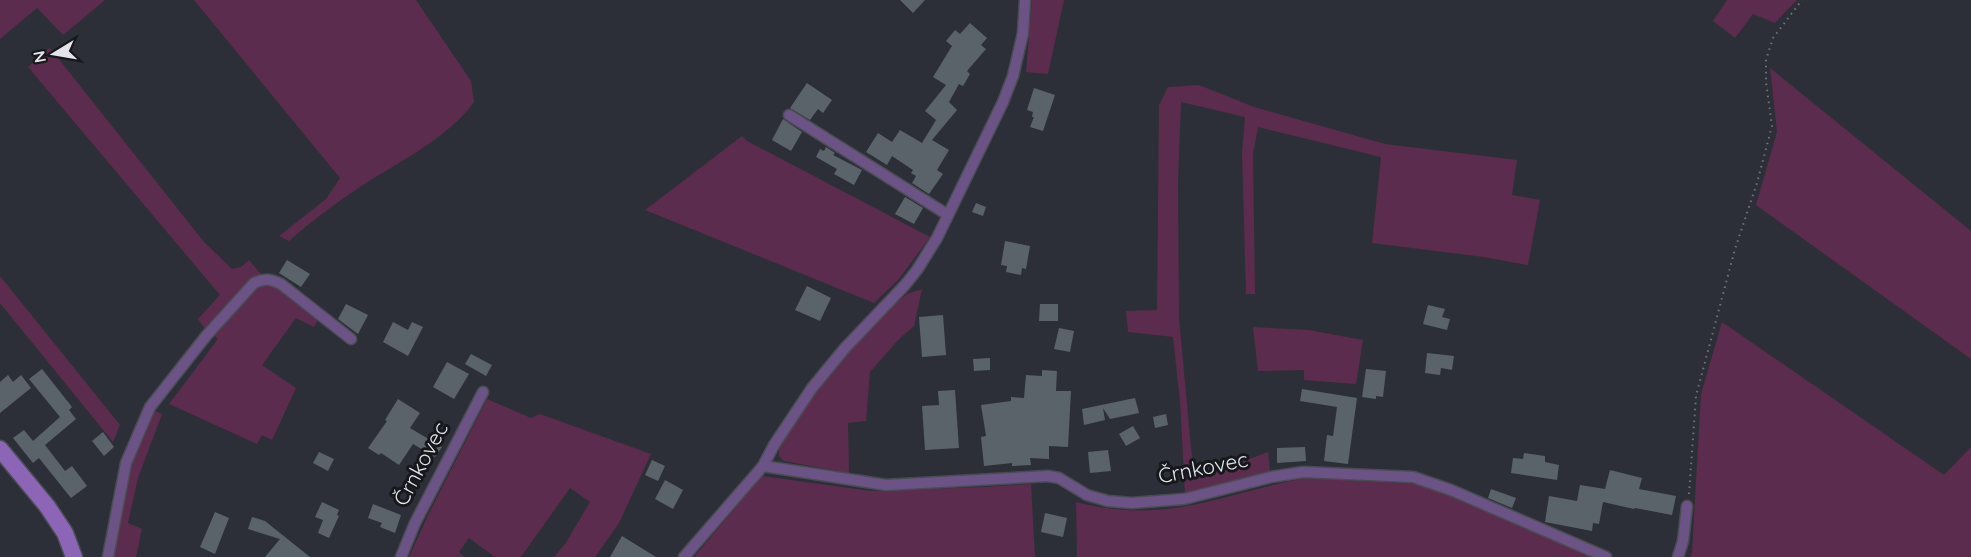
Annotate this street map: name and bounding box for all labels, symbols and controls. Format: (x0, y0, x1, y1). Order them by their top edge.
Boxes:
north arrow (24, 24, 84, 84)
text: N (28, 49, 50, 65)
street label: Črnkovec (387, 417, 453, 510)
street label: Črnkovec (1156, 446, 1250, 488)

